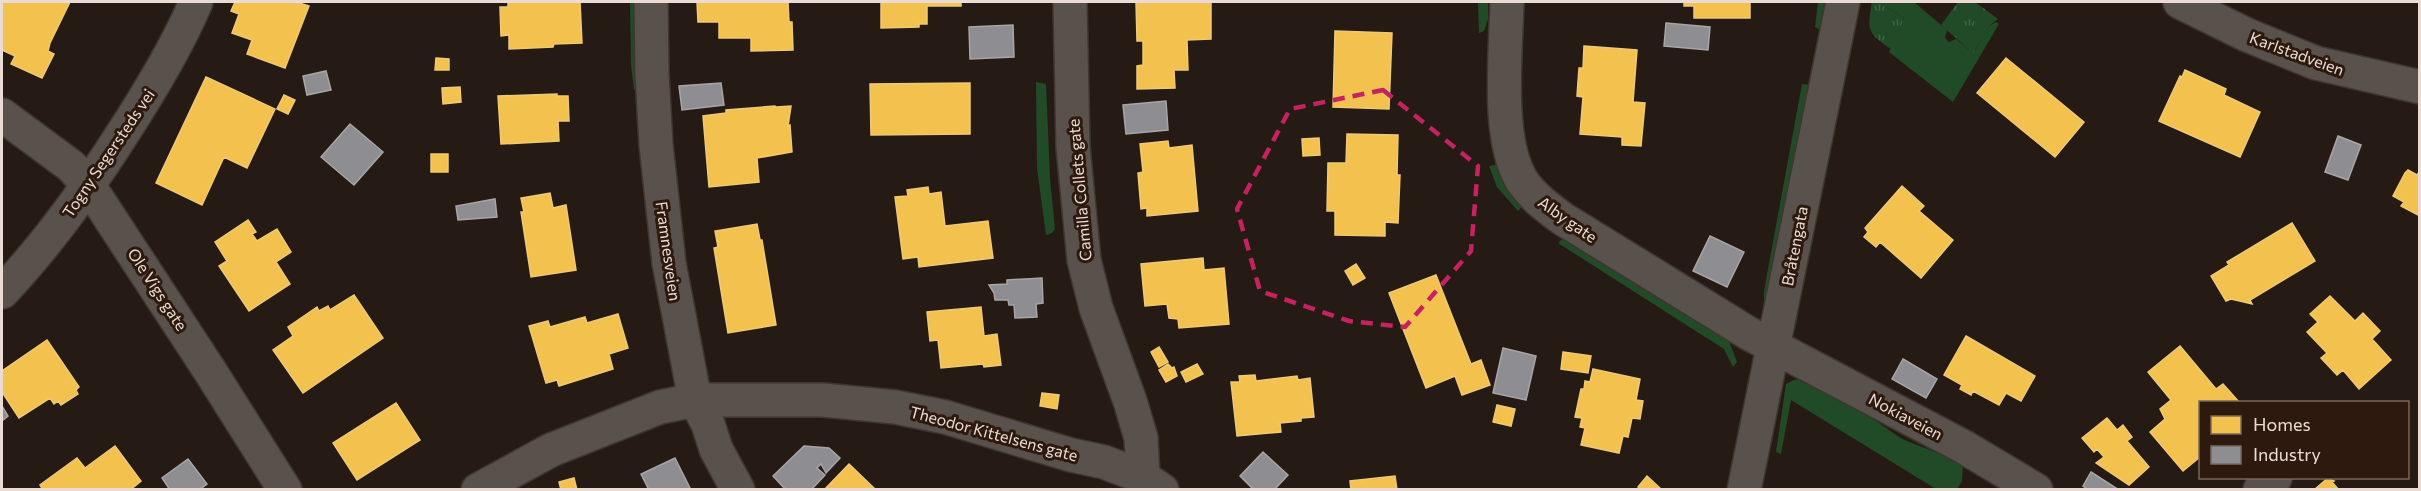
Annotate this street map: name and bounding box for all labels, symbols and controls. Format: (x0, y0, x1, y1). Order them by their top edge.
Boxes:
street label: Karlstadveien (2247, 27, 2347, 79)
street label: Togny Segersteds vei (58, 85, 158, 221)
street label: Camilla Collets gate (1063, 118, 1095, 262)
street label: Alby gate (1535, 192, 1601, 246)
street label: Framnesveien (653, 200, 685, 302)
street label: Bråtengata (1777, 205, 1811, 287)
street label: Ole Vigs gate (124, 244, 192, 334)
street label: Nokiaveien (1866, 389, 1946, 443)
street label: Theodor Kittelsens gate (908, 401, 1080, 465)
legend (2199, 401, 2409, 479)
text: Homes (2253, 413, 2311, 435)
text: Industry (2253, 443, 2321, 465)

